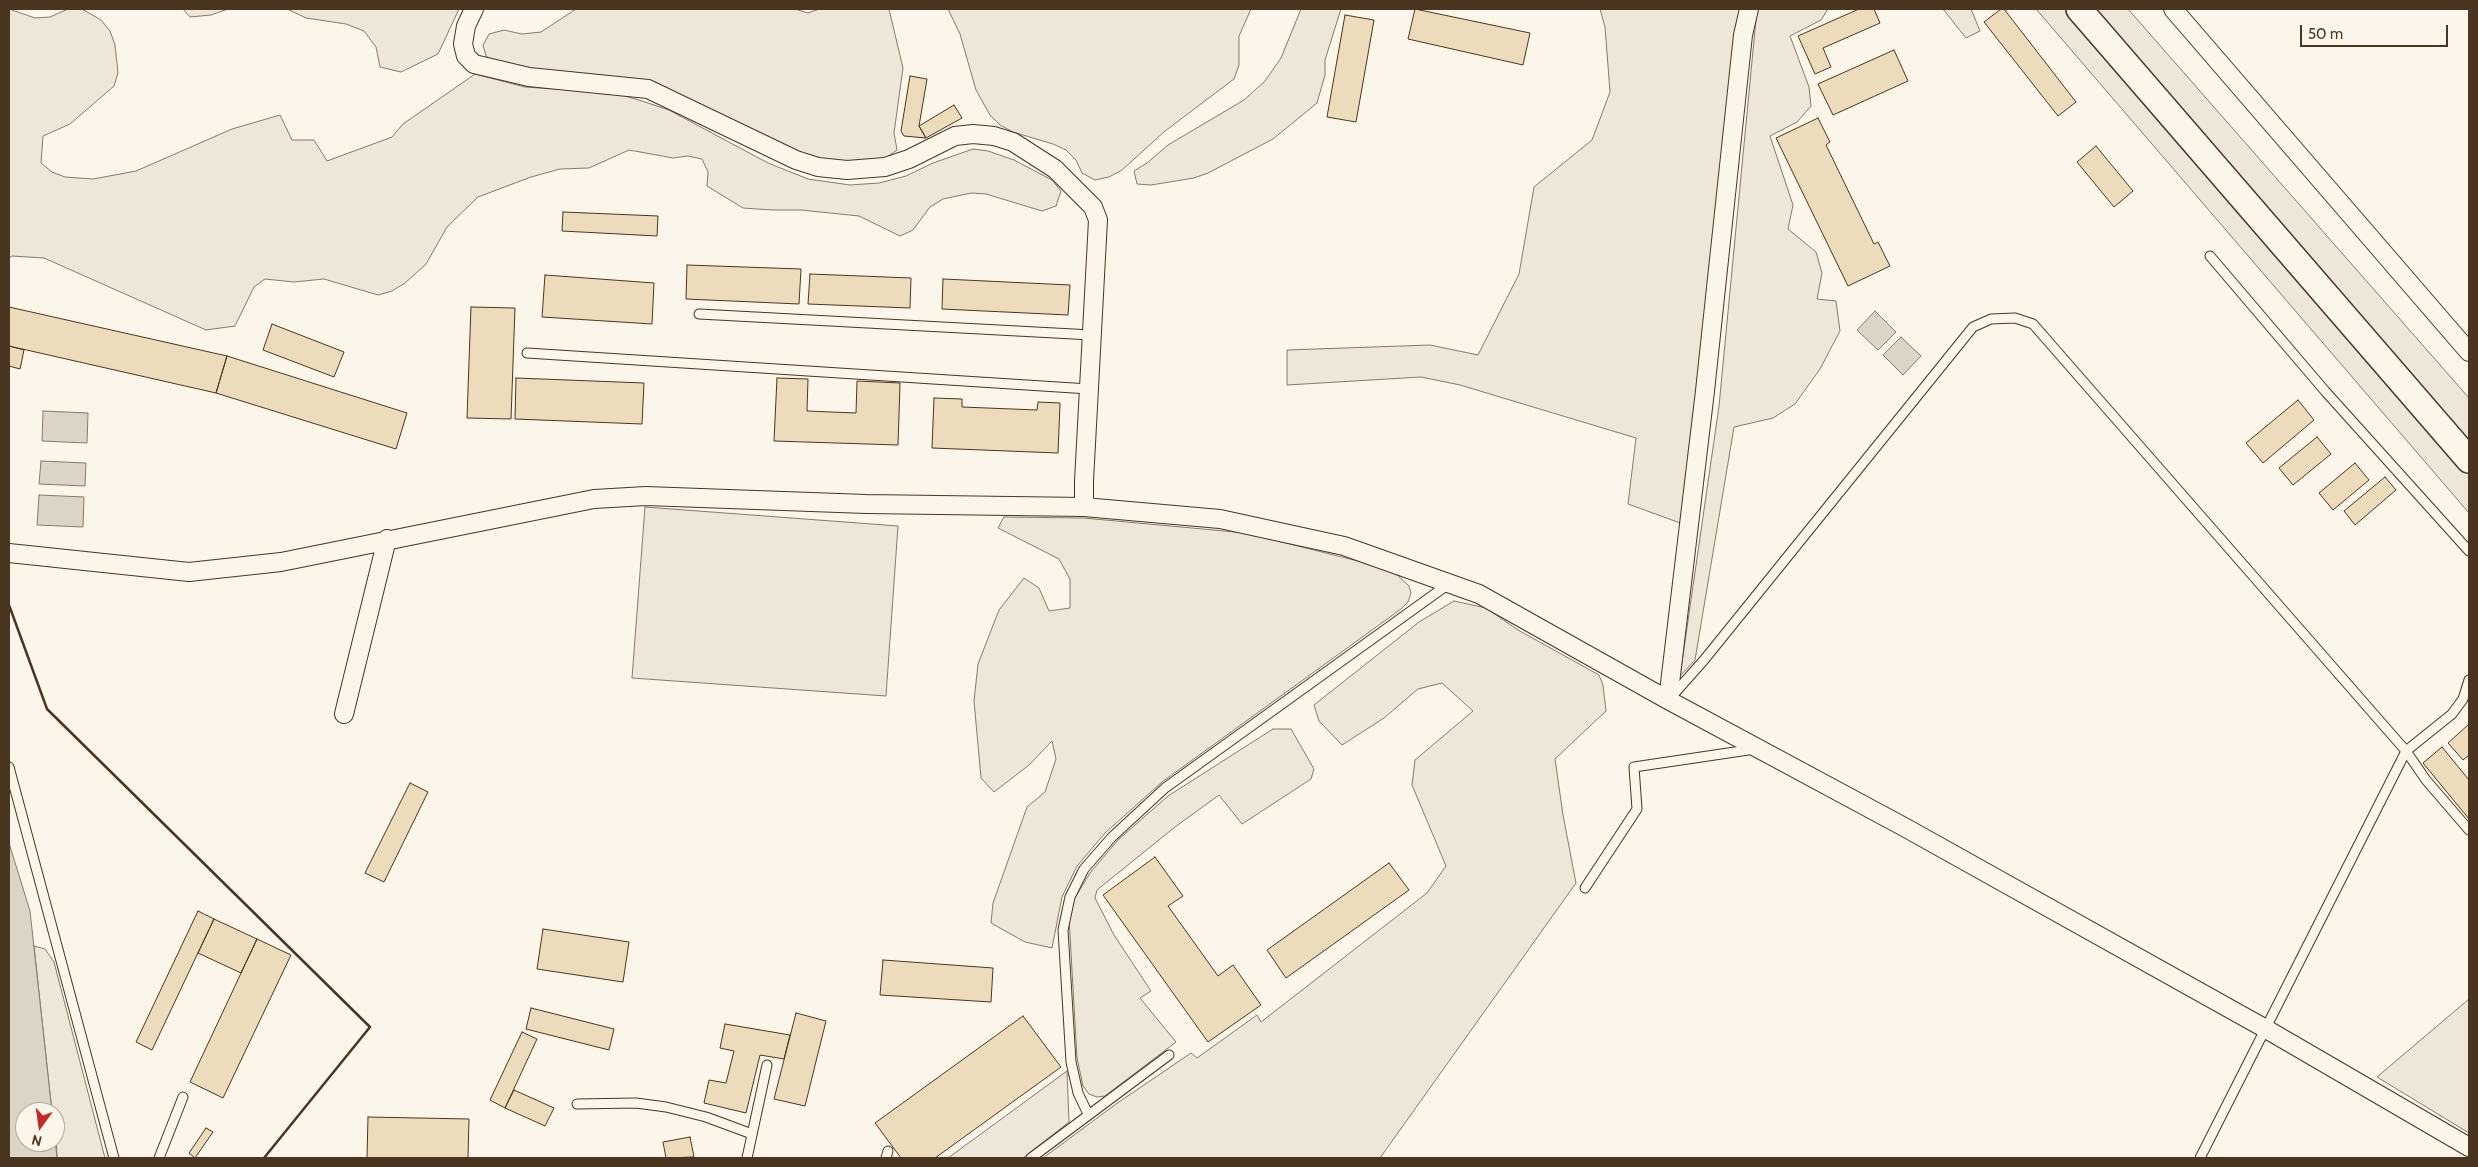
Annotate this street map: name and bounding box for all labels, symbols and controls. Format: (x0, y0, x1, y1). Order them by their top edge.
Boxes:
scale bar (2303, 15, 2450, 47)
text: 50 m (2308, 25, 2343, 43)
north arrow (15, 1102, 65, 1152)
text: N (30, 1131, 44, 1151)

